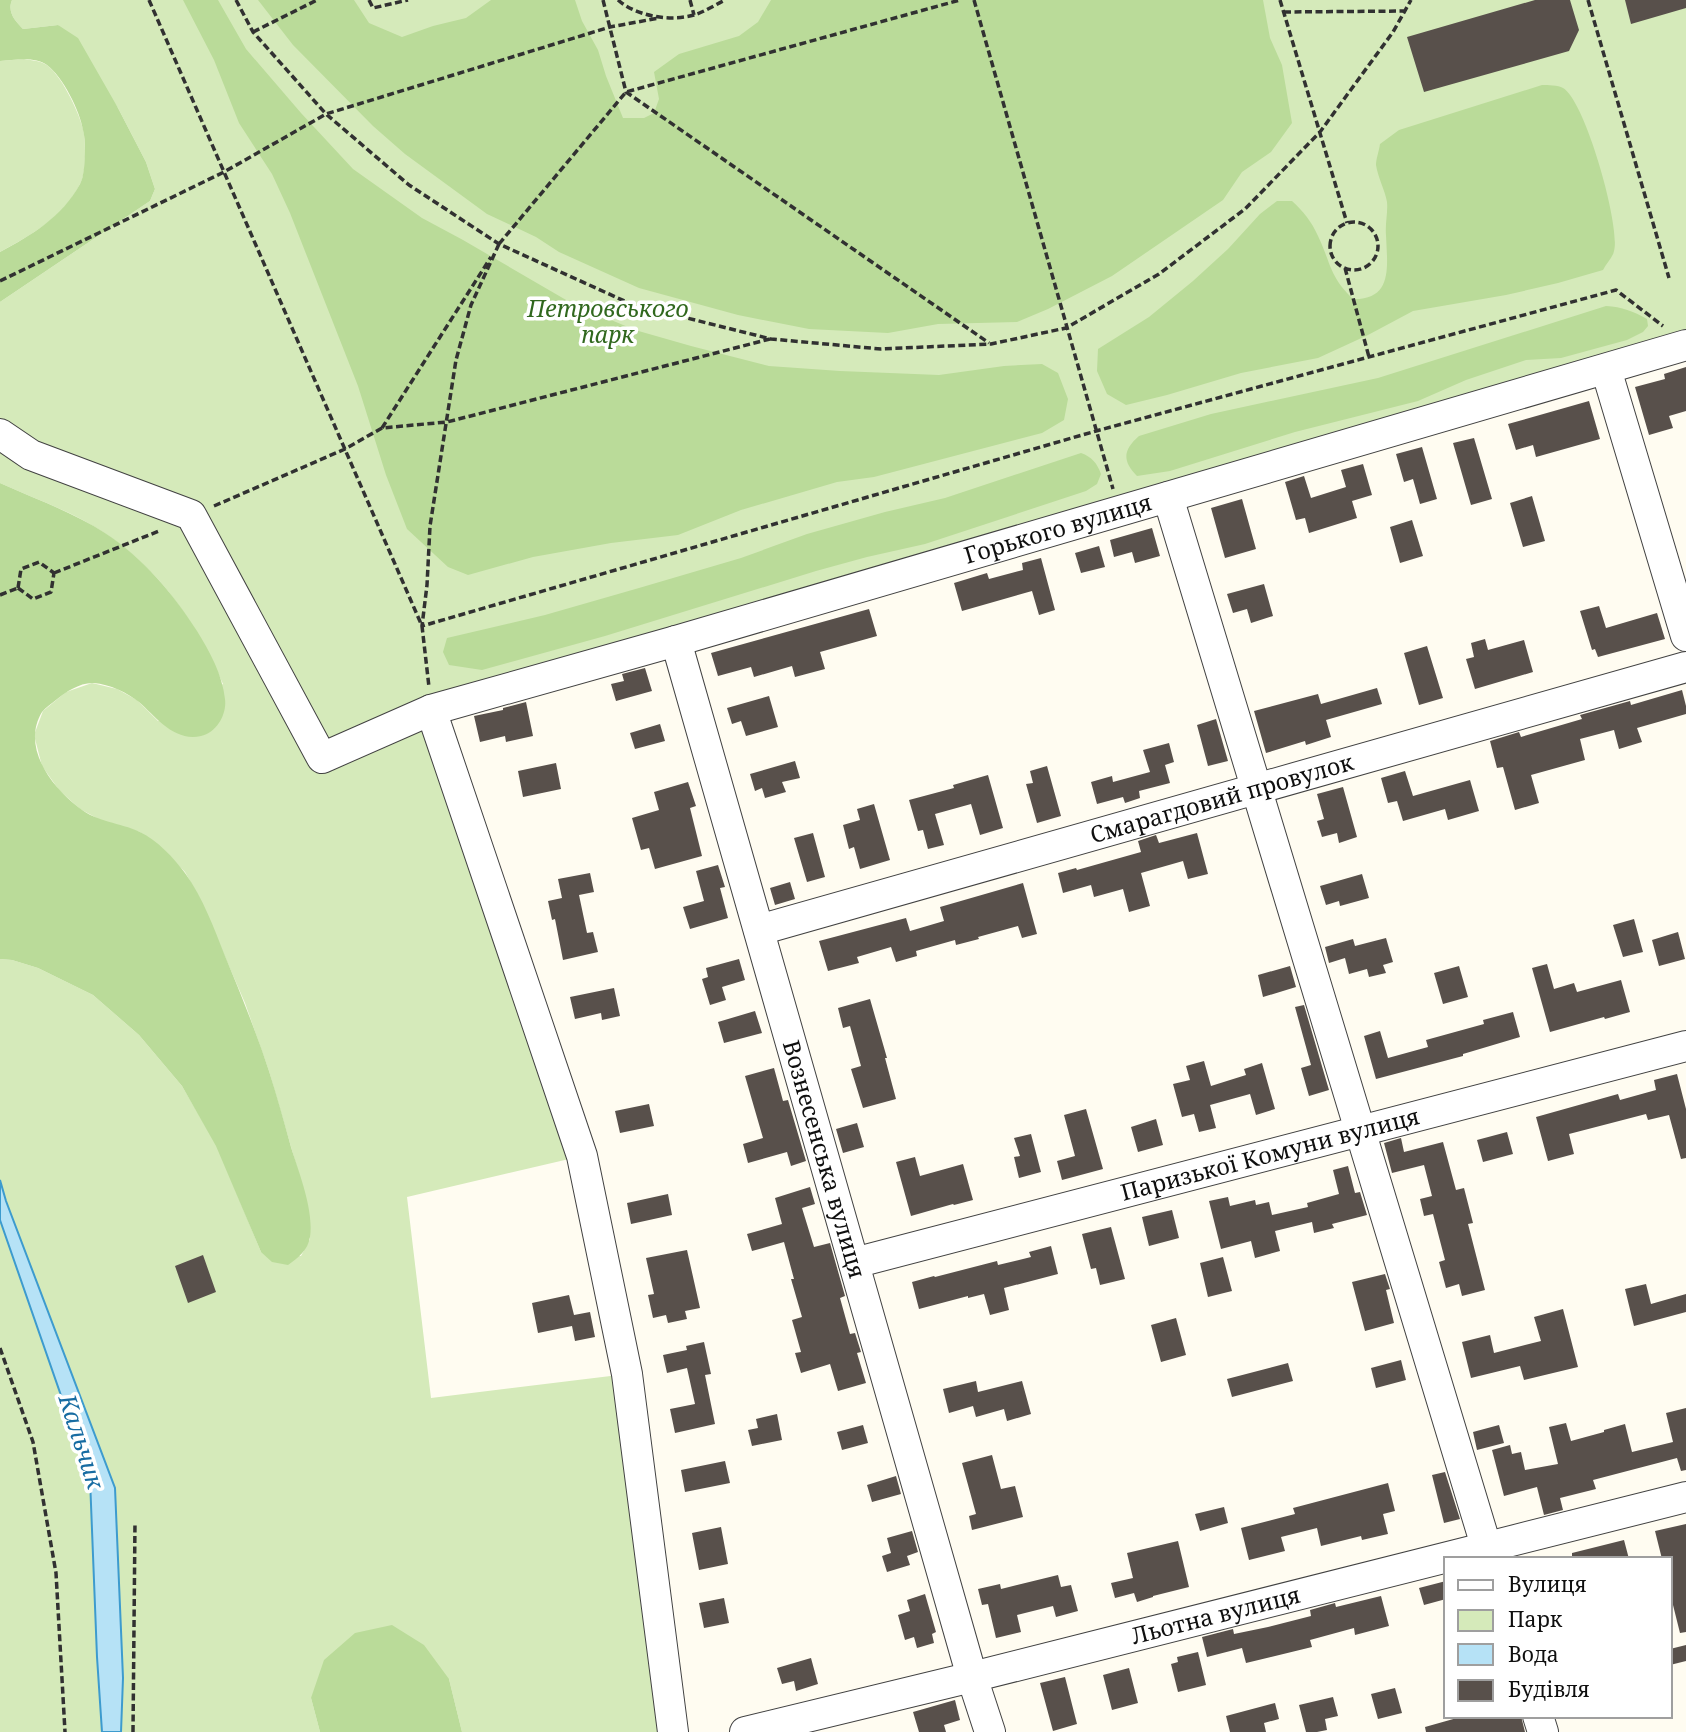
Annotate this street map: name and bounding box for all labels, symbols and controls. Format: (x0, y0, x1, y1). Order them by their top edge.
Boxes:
park label: Петровського парк (526, 292, 689, 350)
street label: Горького вулиця (960, 485, 1155, 571)
street label: Смарагдовий провулок (1086, 745, 1357, 850)
street label: Вознесенська вулиця (776, 1036, 874, 1282)
street label: Паризької Комуни вулиця (1117, 1099, 1423, 1208)
water label: Кальчик (51, 1389, 114, 1494)
legend (1444, 1557, 1672, 1718)
text: Вулиця (1508, 1570, 1587, 1598)
street label: Льотна вулиця (1128, 1578, 1303, 1651)
text: Парк (1508, 1605, 1563, 1633)
text: Вода (1508, 1640, 1559, 1668)
text: Будівля (1508, 1675, 1590, 1703)

